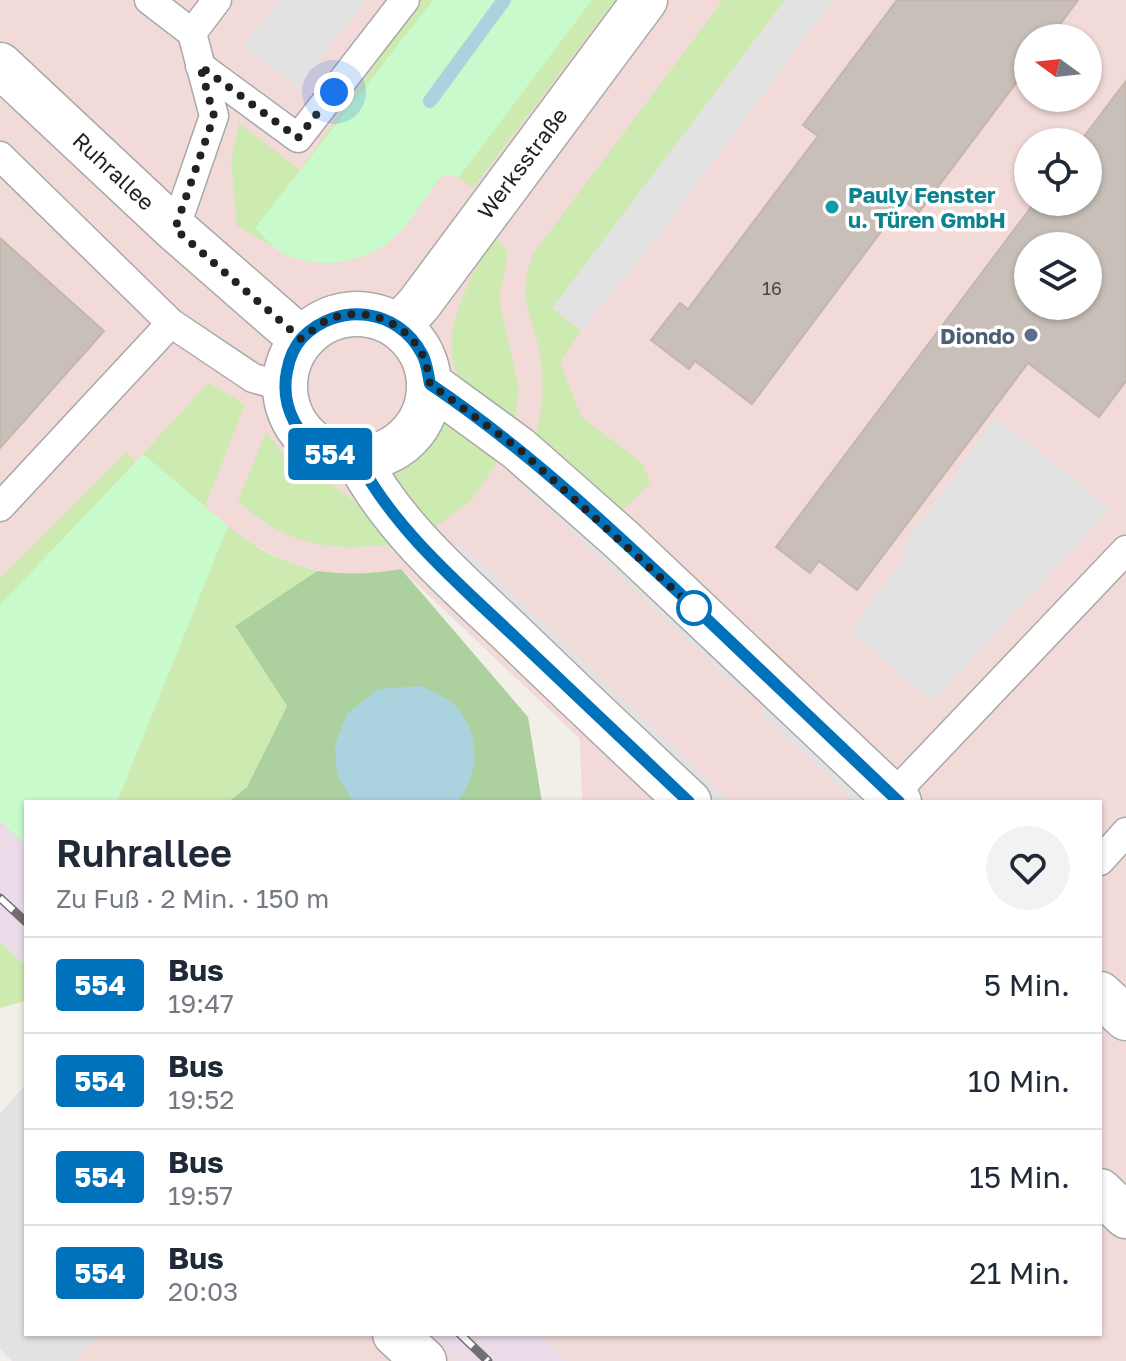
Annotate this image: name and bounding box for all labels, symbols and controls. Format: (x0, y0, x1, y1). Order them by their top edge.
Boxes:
north arrow (1014, 24, 1102, 112)
map controls (1014, 24, 1102, 320)
your location (314, 72, 354, 112)
street label: Werksstraße (471, 102, 573, 224)
street label: Ruhrallee (68, 127, 160, 215)
button: locate (1014, 128, 1102, 216)
place label: Pauly Fenster u. Türen GmbH (848, 181, 1006, 233)
marker: Pauly Fenster u. Türen GmbH (823, 198, 841, 216)
button: layers (1014, 232, 1102, 320)
house number: 16 (762, 277, 782, 299)
place label: Diondo (940, 322, 1015, 349)
marker: Diondo (1022, 326, 1040, 344)
line badge: 554 (284, 428, 376, 480)
text: 554 (304, 437, 356, 470)
unlabelled marker (677, 591, 711, 625)
button: heart (986, 826, 1070, 910)
text: Ruhrallee (56, 830, 232, 875)
text: Zu Fuß · 2 Min. · 150 m (56, 883, 329, 914)
text: Bus (168, 952, 224, 988)
text: 5 Min. (984, 967, 1070, 1003)
text: 554 (74, 968, 126, 1001)
text: 19:47 (168, 988, 234, 1019)
text: Bus (168, 1048, 224, 1084)
text: 10 Min. (968, 1063, 1070, 1099)
text: 554 (74, 1064, 126, 1097)
text: 19:52 (168, 1084, 234, 1115)
text: Bus (168, 1144, 224, 1180)
text: 15 Min. (969, 1159, 1070, 1195)
text: 554 (74, 1160, 126, 1193)
text: 19:57 (168, 1180, 233, 1211)
text: Bus (168, 1240, 224, 1276)
text: 21 Min. (969, 1255, 1070, 1291)
text: 554 (74, 1256, 126, 1289)
text: 20:03 (168, 1276, 238, 1307)

